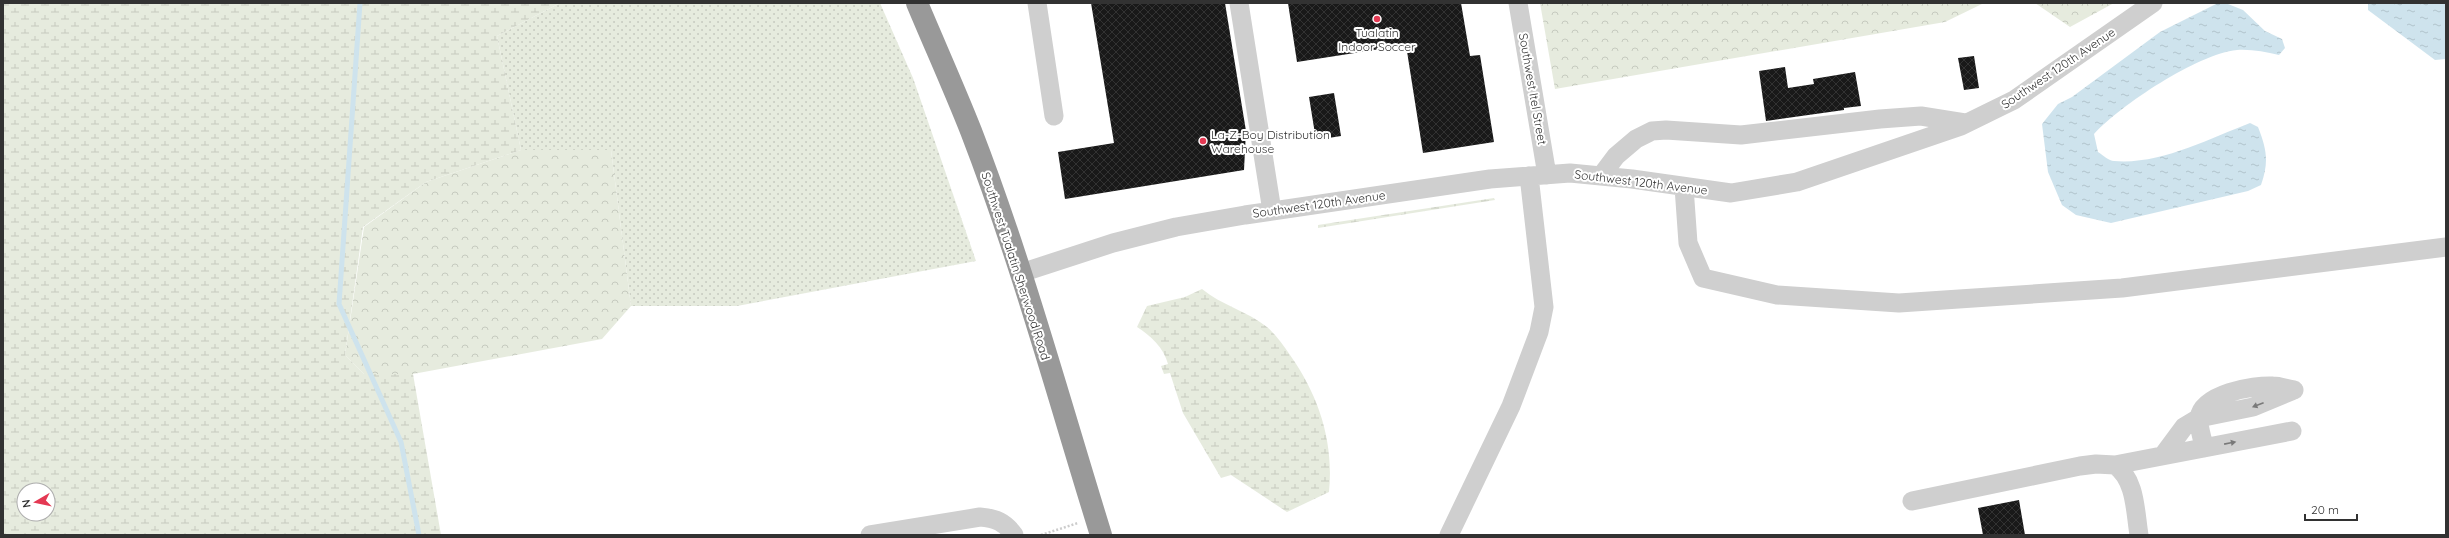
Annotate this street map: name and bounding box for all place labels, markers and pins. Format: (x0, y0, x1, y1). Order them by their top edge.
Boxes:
marker: Tualatin Indoor Soccer (1372, 14, 1382, 24)
place label: Tualatin Indoor Soccer (1338, 25, 1416, 54)
place label: La-Z-Boy Distribution Warehouse (1211, 127, 1330, 156)
marker: La-Z-Boy Distribution Warehouse (1198, 136, 1208, 146)

